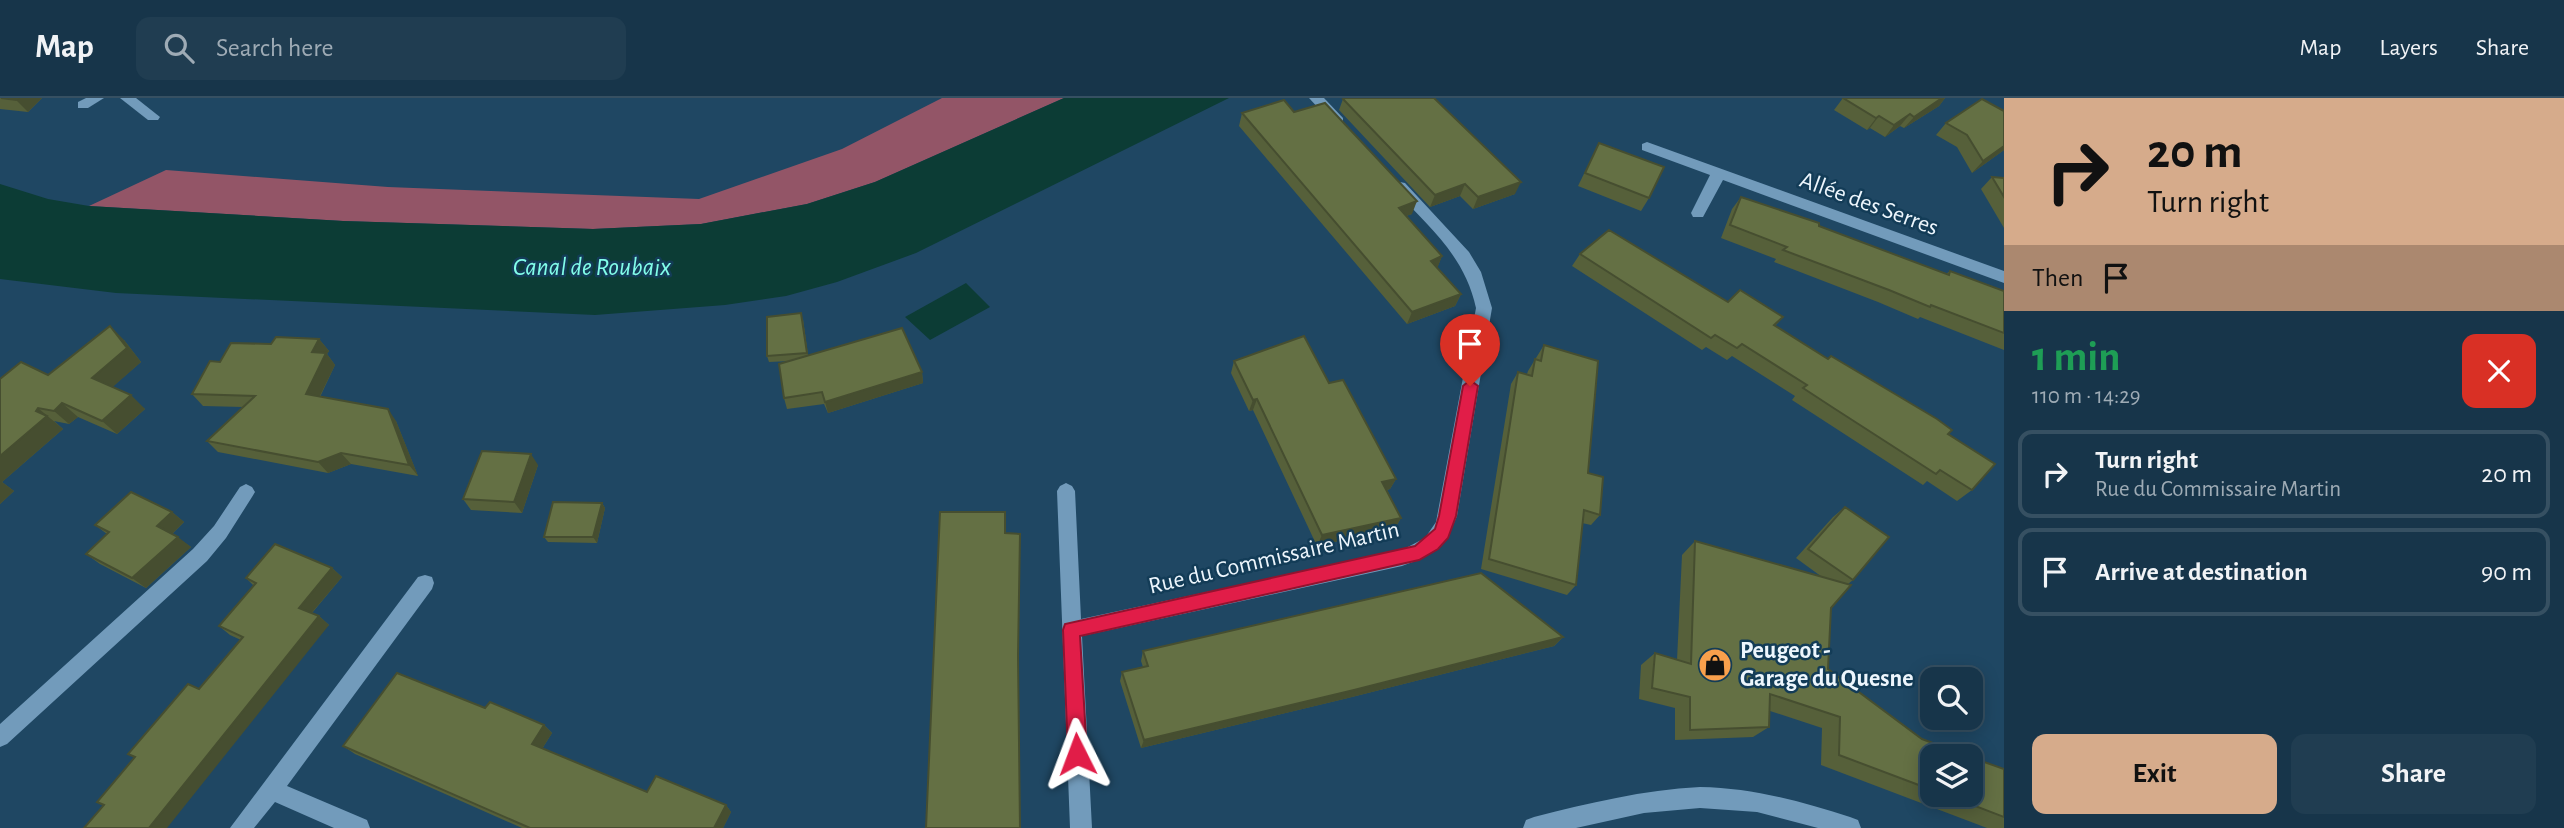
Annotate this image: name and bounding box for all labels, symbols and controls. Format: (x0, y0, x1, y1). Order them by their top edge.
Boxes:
search box (136, 17, 626, 80)
icon: search (160, 29, 198, 67)
text: Map (35, 31, 94, 64)
text: Search here (216, 35, 334, 61)
text: Map (2299, 36, 2341, 60)
text: Layers (2379, 36, 2438, 60)
text: Share (2476, 36, 2529, 60)
icon: right (2032, 126, 2123, 217)
text: 20 m (2147, 128, 2243, 177)
street label: Allée des Serres (1797, 168, 1941, 240)
text: Turn right (2147, 186, 2269, 218)
water label: Canal de Roubaix (513, 254, 672, 280)
icon: arrive (2097, 259, 2135, 297)
text: Then (2032, 265, 2083, 291)
pin (1440, 314, 1500, 386)
icon: arrive (1451, 325, 1489, 363)
button: close (2462, 334, 2536, 408)
text: 1 min (2032, 336, 2121, 378)
text: 110 m · 14:29 (2032, 385, 2141, 408)
text: Turn right (2095, 447, 2198, 473)
icon: right (2036, 455, 2074, 493)
text: 20 m (2481, 461, 2532, 487)
text: Rue du Commissaire Martin (2095, 478, 2341, 501)
street label: Rue du Commissaire Martin (1146, 517, 1402, 599)
icon: arrive (2036, 553, 2074, 591)
text: Arrive at destination (2095, 559, 2308, 585)
text: 90 m (2481, 559, 2532, 585)
place label: Peugeot - Garage du Quesne (1740, 639, 1913, 691)
shop icon: Peugeot - Garage du Quesne (1696, 646, 1734, 684)
map controls (1920, 667, 1983, 807)
button: search (1920, 667, 1983, 730)
position arrow (1040, 717, 1114, 791)
button: Exit (2032, 734, 2277, 814)
button: Share (2291, 734, 2536, 814)
button: layers (1920, 744, 1983, 807)

